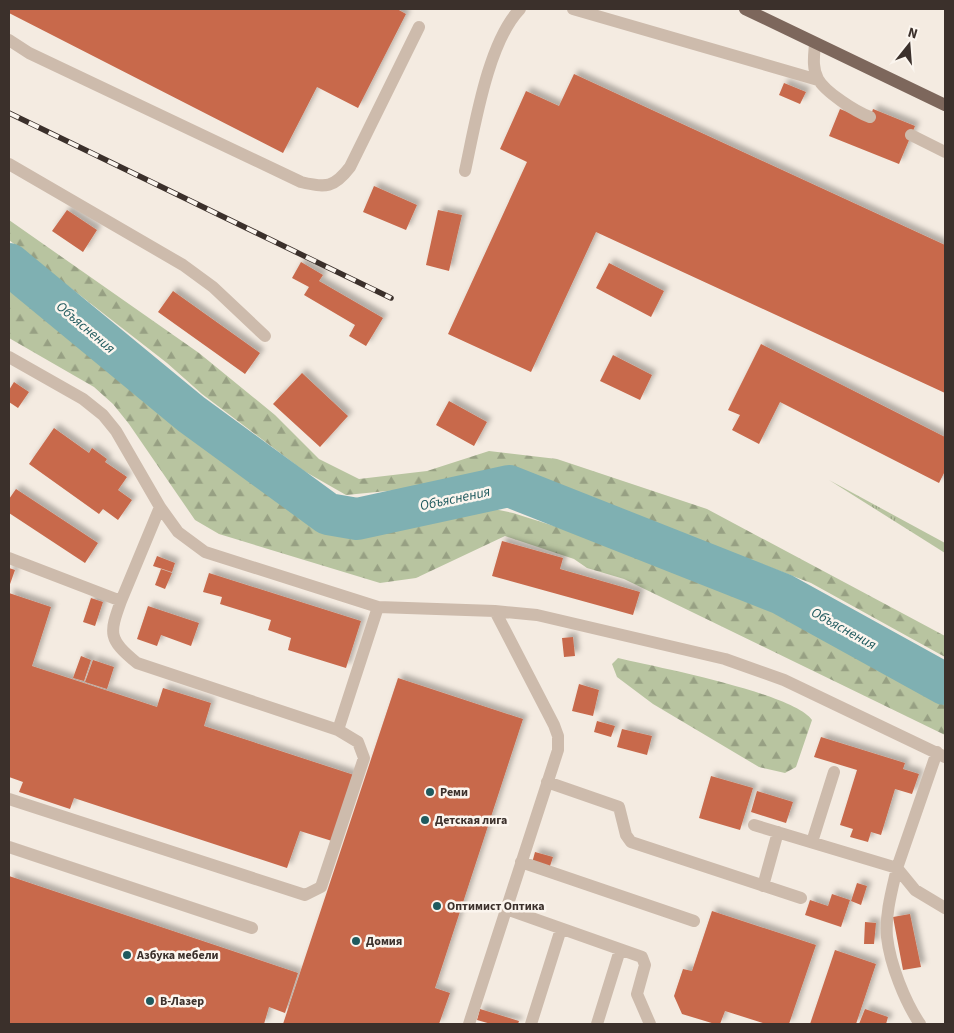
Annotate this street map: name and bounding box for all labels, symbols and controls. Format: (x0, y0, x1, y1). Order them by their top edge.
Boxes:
north arrow (884, 20, 934, 70)
text: N (905, 23, 920, 44)
water label: Объяснения (52, 297, 119, 359)
water label: Объяснения (418, 482, 492, 516)
water label: Объяснения (807, 603, 880, 655)
place label: Реми (440, 784, 468, 801)
marker: Реми (424, 786, 436, 798)
place label: Детская лига (435, 812, 507, 829)
marker: Детская лига (419, 814, 431, 826)
place label: Оптимист Оптика (447, 898, 544, 915)
marker: Оптимист Оптика (431, 900, 443, 912)
place label: Домия (366, 933, 402, 950)
marker: Домия (350, 935, 362, 947)
place label: Азбука мебели (136, 947, 219, 964)
marker: Азбука мебели (121, 949, 133, 961)
place label: В-Лазер (160, 993, 204, 1010)
marker: В-Лазер (144, 995, 156, 1007)

